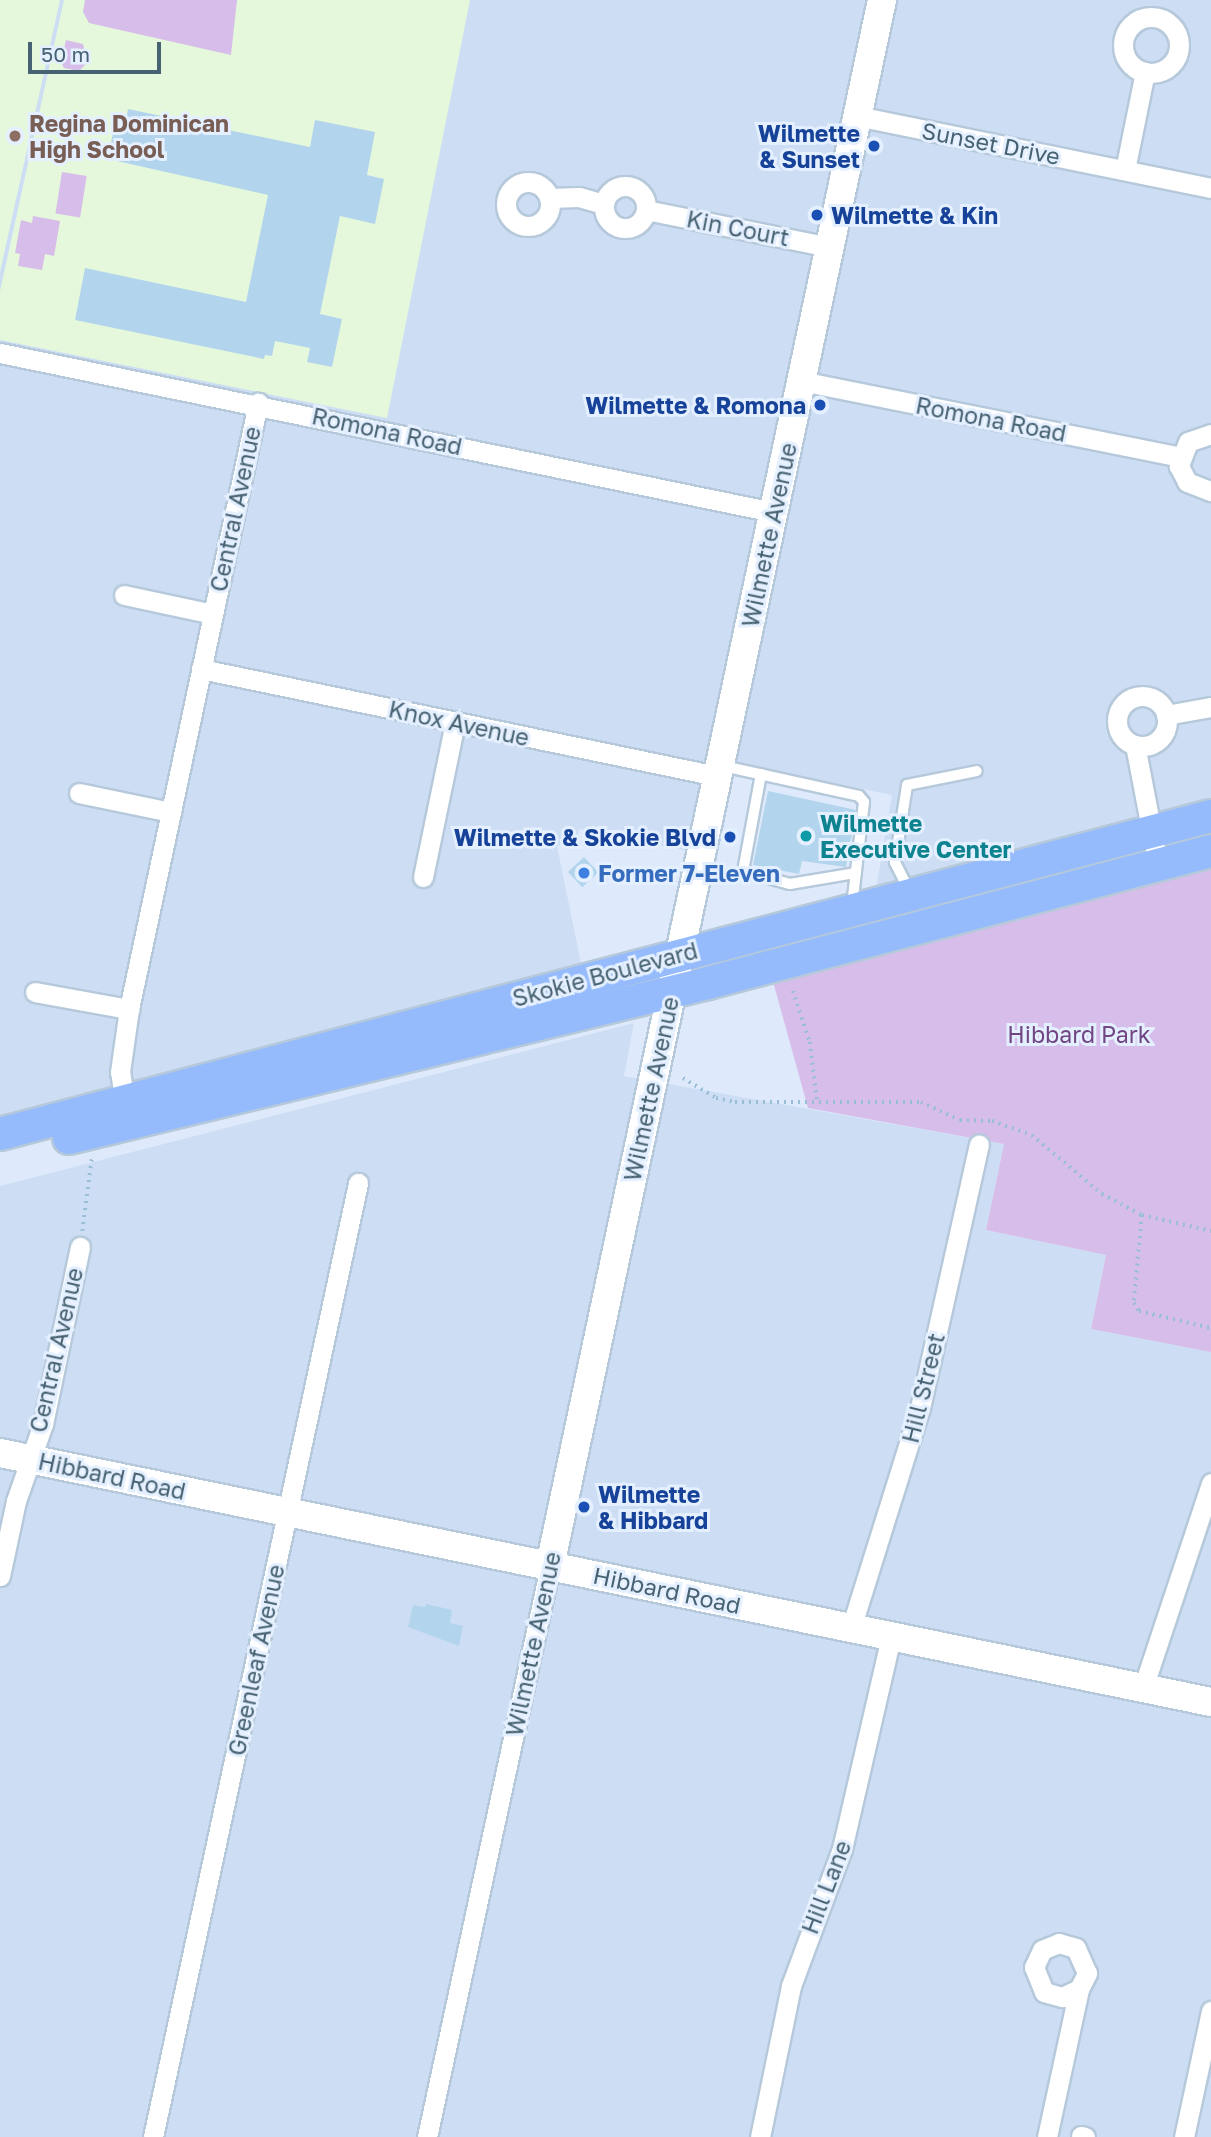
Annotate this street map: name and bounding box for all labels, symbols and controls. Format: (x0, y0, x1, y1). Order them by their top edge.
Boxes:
scale bar (32, 28, 164, 72)
text: 50 m (41, 41, 90, 67)
place label: Regina Dominican High School (29, 109, 229, 163)
street label: Sunset Drive (920, 116, 1062, 170)
place label: Wilmette & Sunset (758, 119, 860, 173)
marker: Regina Dominican High School (7, 128, 23, 144)
marker: Wilmette & Sunset (866, 138, 882, 154)
place label: Wilmette & Kin (831, 201, 998, 229)
street label: Kin Court (684, 205, 792, 251)
marker: Wilmette & Kin (809, 207, 825, 223)
place label: Wilmette & Romona (585, 391, 806, 419)
street label: Romona Road (913, 391, 1069, 447)
marker: Wilmette & Romona (812, 397, 828, 413)
street label: Romona Road (309, 402, 465, 460)
street label: Central Avenue (204, 424, 266, 594)
street label: Wilmette Avenue (736, 440, 802, 630)
street label: Knox Avenue (386, 695, 532, 751)
place label: Wilmette Executive Center (820, 809, 1011, 863)
place label: Wilmette & Skokie Blvd (454, 823, 716, 851)
marker: Wilmette Executive Center (798, 828, 814, 844)
marker: Wilmette & Skokie Blvd (722, 829, 738, 845)
place label: Former 7-Eleven (598, 859, 780, 887)
marker: Former 7-Eleven (576, 865, 592, 881)
street label: Skokie Boulevard (509, 936, 701, 1012)
street label: Wilmette Avenue (618, 994, 684, 1184)
park label: Hibbard Park (1007, 1020, 1151, 1048)
street label: Central Avenue (24, 1265, 88, 1435)
street label: Hill Street (896, 1330, 950, 1446)
street label: Hibbard Road (36, 1447, 188, 1505)
place label: Wilmette & Hibbard (598, 1480, 708, 1534)
marker: Wilmette & Hibbard (576, 1499, 592, 1515)
street label: Wilmette Avenue (500, 1549, 566, 1739)
street label: Hibbard Road (591, 1561, 743, 1619)
street label: Greenleaf Avenue (222, 1562, 290, 1758)
street label: Hill Lane (796, 1836, 856, 1938)

